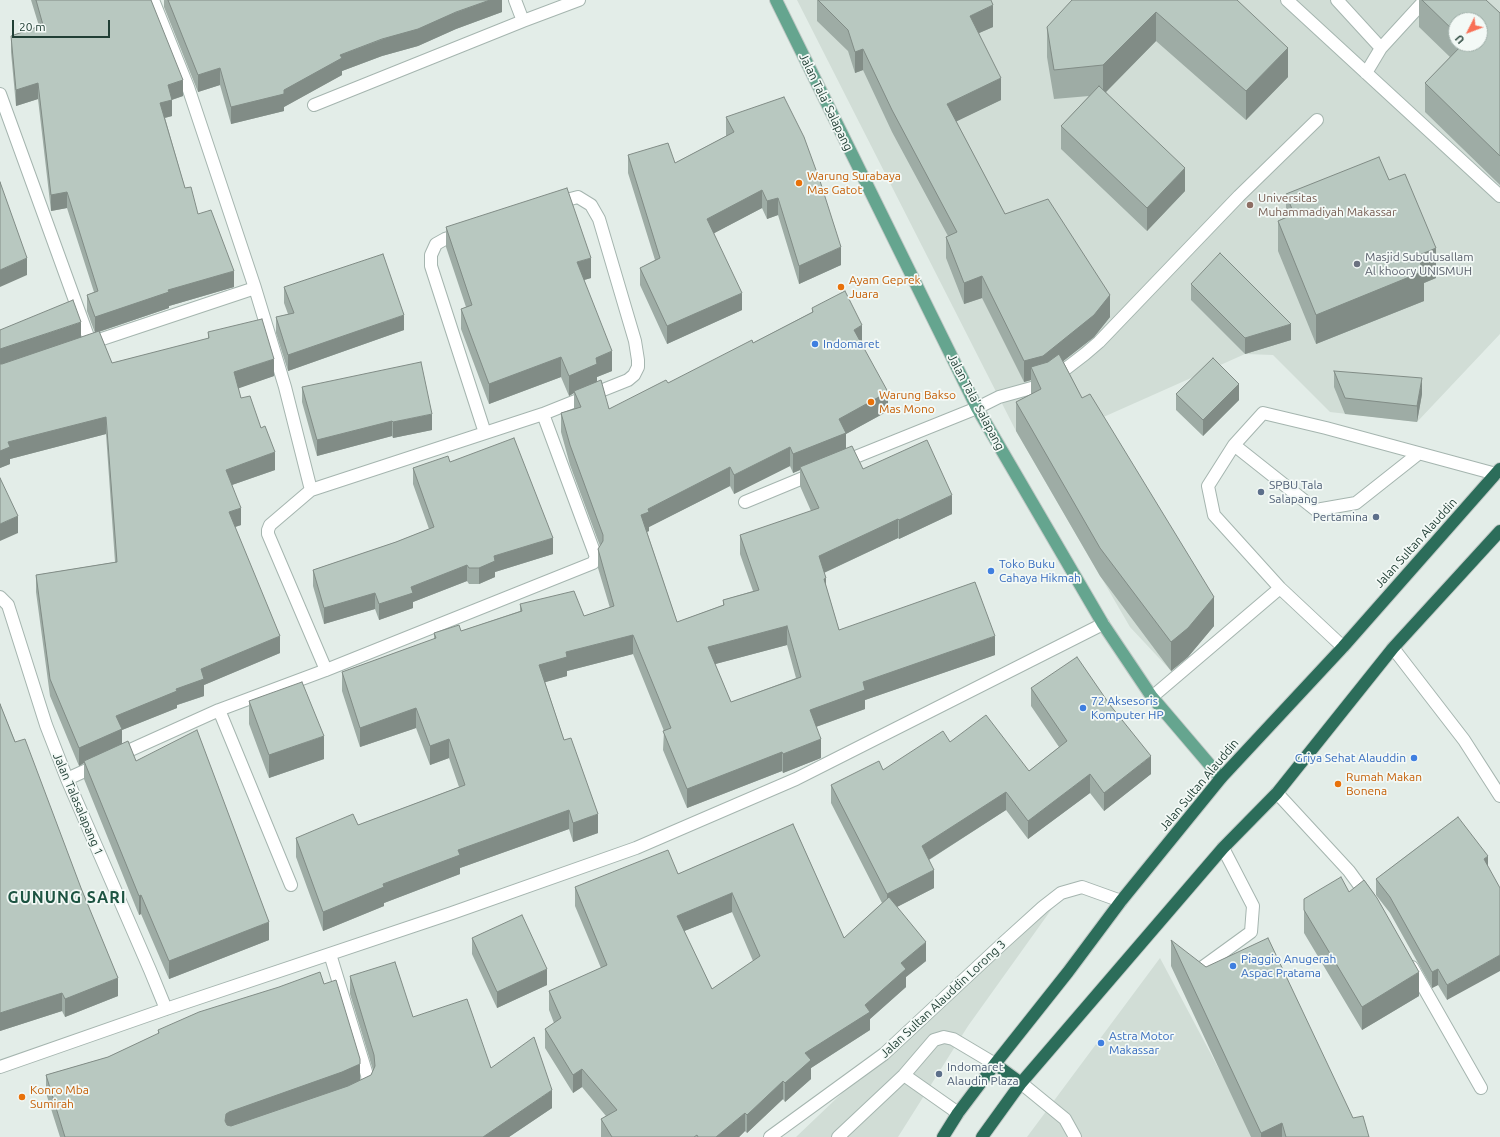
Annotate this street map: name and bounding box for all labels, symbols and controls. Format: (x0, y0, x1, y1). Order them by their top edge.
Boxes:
scale bar (14, 12, 112, 38)
north arrow (1448, 12, 1488, 52)
text: 20 m (19, 20, 46, 33)
text: U (1453, 32, 1467, 46)
street label: Jalan Tala' Salapang (796, 51, 856, 153)
place label: Warung Surabaya Mas Gatot (807, 169, 901, 197)
marker: Warung Surabaya Mas Gatot (794, 178, 804, 188)
place label: Universitas Muhammadiyah Makassar (1258, 191, 1397, 219)
marker: Universitas Muhammadiyah Makassar (1245, 200, 1255, 210)
place label: Masjid Subulusallam Al khoory UNISMUH (1365, 250, 1474, 278)
marker: Masjid Subulusallam Al khoory UNISMUH (1352, 259, 1362, 269)
place label: Ayam Geprek Juara (849, 273, 921, 301)
marker: Ayam Geprek Juara (836, 282, 846, 292)
place label: Indomaret (823, 337, 879, 351)
marker: Indomaret (810, 339, 820, 349)
street label: Jalan Tala' Salapang (945, 351, 1007, 453)
place label: Warung Bakso Mas Mono (879, 388, 956, 416)
marker: Warung Bakso Mas Mono (866, 397, 876, 407)
place label: SPBU Tala Salapang (1269, 478, 1323, 506)
marker: SPBU Tala Salapang (1256, 487, 1266, 497)
street label: Jalan Sultan Alauddin (1372, 495, 1460, 591)
place label: Pertamina (1313, 510, 1368, 524)
marker: Pertamina (1371, 512, 1381, 522)
place label: Toko Buku Cahaya Hikmah (999, 557, 1081, 585)
marker: Toko Buku Cahaya Hikmah (986, 566, 996, 576)
place label: 72 Aksesoris Komputer HP (1091, 694, 1164, 722)
marker: 72 Aksesoris Komputer HP (1078, 703, 1088, 713)
street label: Jalan Sultan Alauddin (1156, 736, 1242, 834)
street label: Jalan Talasalapang 1 (50, 751, 106, 857)
place label: Griya Sehat Alauddin (1295, 751, 1406, 765)
marker: Griya Sehat Alauddin (1409, 753, 1419, 763)
place label: Rumah Makan Bonena (1346, 770, 1422, 798)
marker: Rumah Makan Bonena (1333, 779, 1343, 789)
district label: GUNUNG SARI (8, 888, 126, 908)
street label: Jalan Sultan Alauddin Lorong 3 (877, 937, 1009, 1061)
place label: Piaggio Anugerah Aspac Pratama (1241, 952, 1336, 980)
marker: Piaggio Anugerah Aspac Pratama (1228, 961, 1238, 971)
place label: Astra Motor Makassar (1109, 1029, 1174, 1057)
marker: Astra Motor Makassar (1096, 1038, 1106, 1048)
place label: Indomaret Alaudin Plaza (947, 1060, 1019, 1088)
marker: Indomaret Alaudin Plaza (934, 1069, 944, 1079)
place label: Konro Mba Sumirah (30, 1083, 89, 1111)
marker: Konro Mba Sumirah (17, 1092, 27, 1102)

